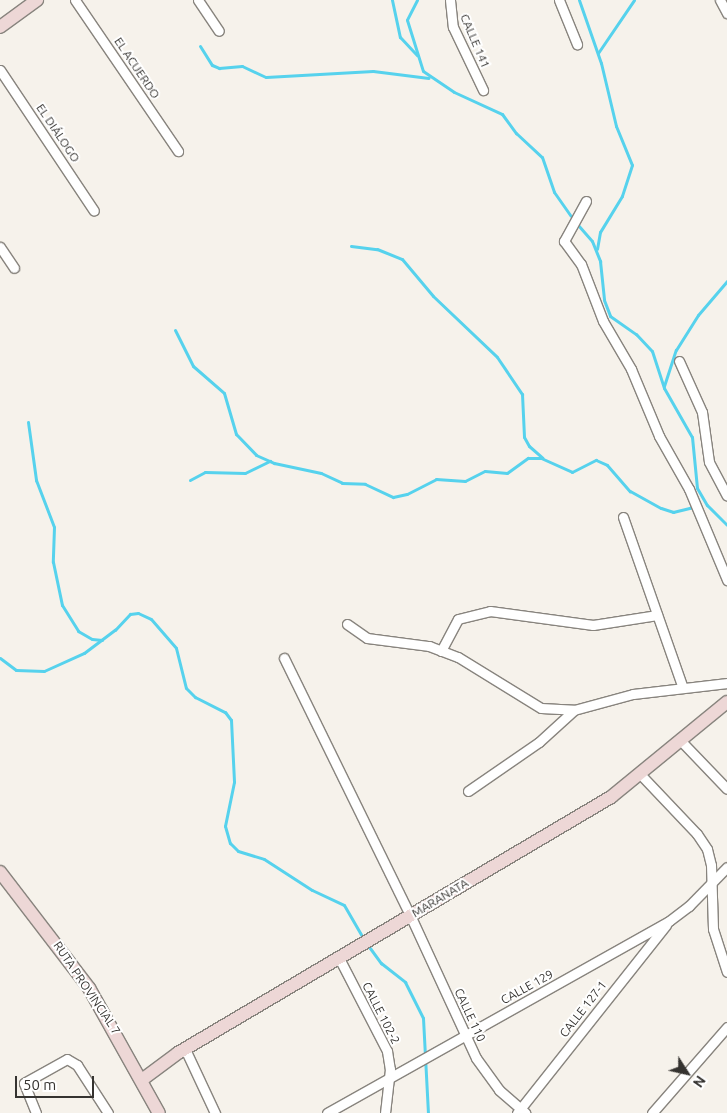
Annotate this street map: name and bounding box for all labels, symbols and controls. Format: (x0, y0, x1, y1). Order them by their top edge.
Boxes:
street label: CALLE 141 (457, 12, 493, 70)
street label: EL ACUERDO (111, 35, 163, 101)
street label: EL DIÁLOGO (33, 101, 83, 165)
street label: MARANATA (409, 876, 471, 920)
street label: RUTA PROVINCIAL 7 (51, 939, 123, 1037)
street label: CALLE 129 (498, 967, 556, 1007)
street label: CALLE 127-1 (556, 978, 610, 1040)
street label: CALLE 102-2 (359, 980, 403, 1046)
street label: CALLE 110 (451, 986, 489, 1044)
north arrow (662, 1048, 712, 1098)
scale bar (18, 1066, 96, 1098)
text: N (690, 1073, 709, 1090)
text: 50 m (23, 1076, 56, 1093)

